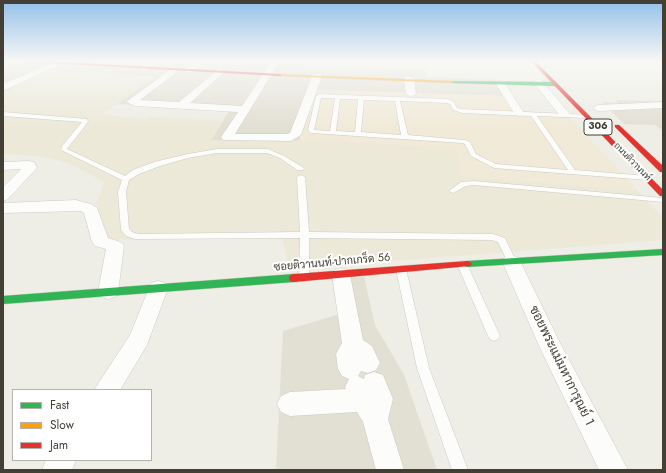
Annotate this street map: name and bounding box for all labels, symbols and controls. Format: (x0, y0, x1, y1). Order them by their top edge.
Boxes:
road number: 306 (584, 119, 612, 135)
street label: ถนนติวานนท์ (611, 141, 653, 183)
street label: ซอยติวานนท์-ปากเกร็ด 56 (273, 251, 391, 275)
street label: ซอยพระแม่มหาการุณย์ 1 (525, 303, 597, 429)
legend (12, 389, 152, 461)
text: Fast (50, 396, 69, 414)
text: Slow (50, 416, 74, 434)
text: Jam (50, 436, 68, 454)

